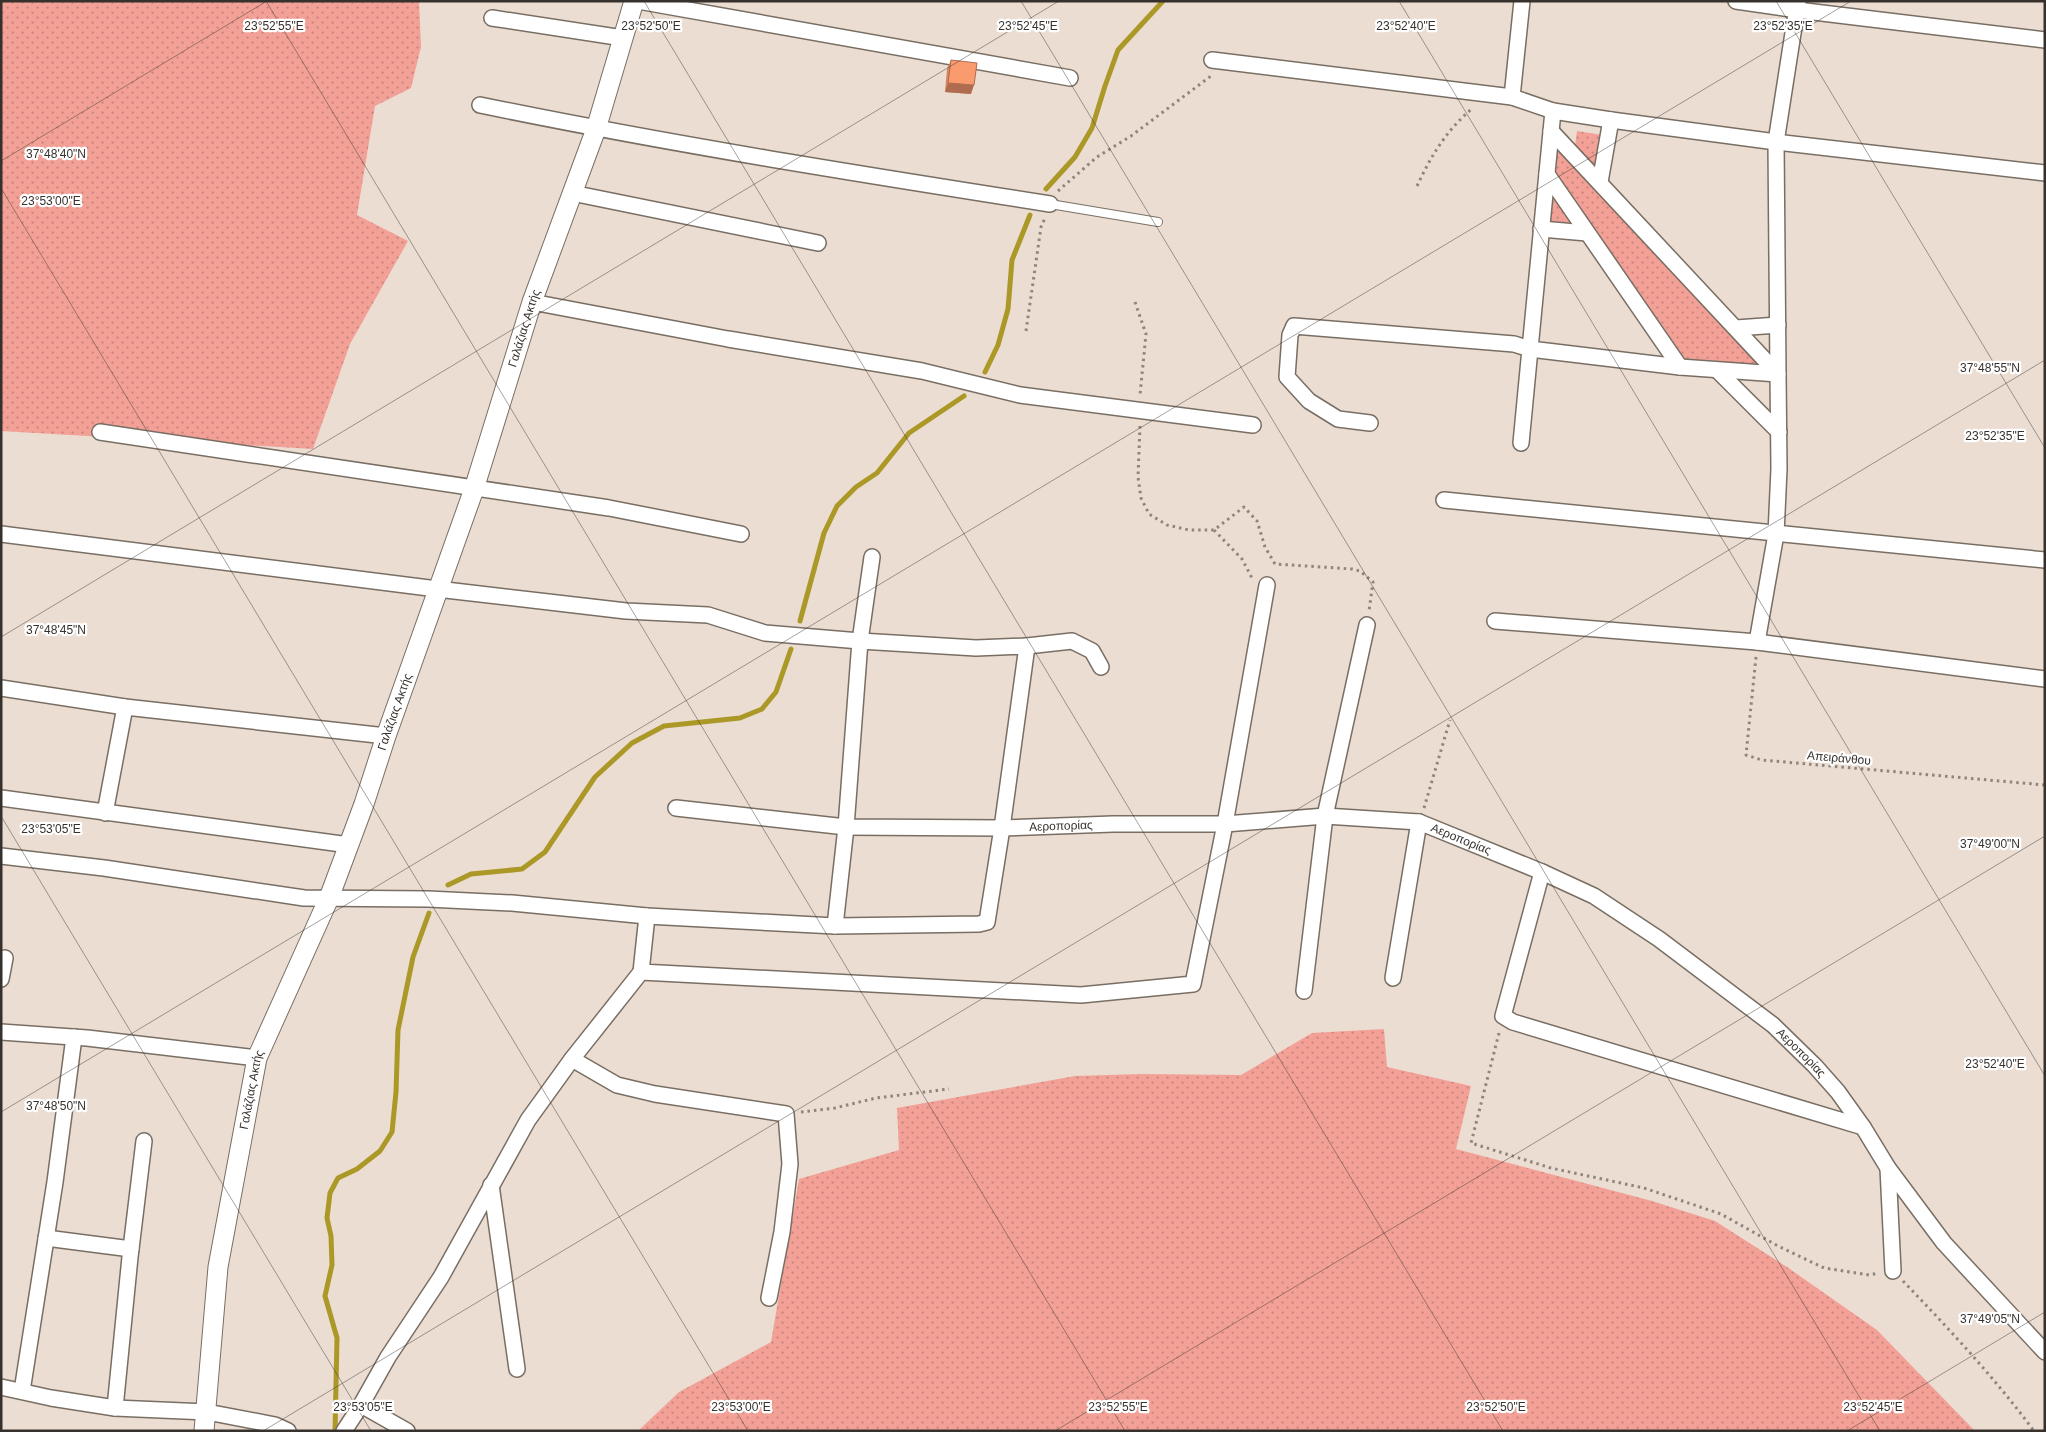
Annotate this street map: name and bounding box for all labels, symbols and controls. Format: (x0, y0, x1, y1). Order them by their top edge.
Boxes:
text: 23°52'55"E (244, 19, 304, 33)
text: 23°52'50"E (621, 19, 681, 33)
text: 23°52'45"E (998, 19, 1058, 33)
text: 23°52'40"E (1376, 19, 1436, 33)
text: 23°52'35"E (1753, 19, 1813, 33)
text: 37°48'40"N (26, 147, 86, 161)
text: 23°53'00"E (21, 194, 81, 208)
street label: Γαλάζιας Ακτής (505, 287, 543, 369)
text: 37°48'55"N (1960, 361, 2020, 375)
text: 23°52'35"E (1965, 429, 2025, 443)
text: 37°48'45"N (26, 623, 86, 637)
street label: Γαλάζιας Ακτής (375, 671, 415, 752)
street label: Απειράνθου (1807, 748, 1871, 768)
street label: Αεροπορίας (1029, 818, 1093, 834)
street label: Αεροπορίας (1429, 821, 1493, 858)
text: 23°53'05"E (21, 822, 81, 836)
text: 37°49'00"N (1960, 837, 2020, 851)
street label: Αεροπορίας (1774, 1025, 1829, 1080)
street label: Γαλάζιας Ακτής (237, 1048, 267, 1131)
text: 23°52'40"E (1965, 1057, 2025, 1071)
text: 37°48'50"N (26, 1099, 86, 1113)
text: 37°49'05"N (1960, 1312, 2020, 1326)
text: 23°53'05"E (333, 1400, 393, 1414)
text: 23°53'00"E (711, 1400, 771, 1414)
text: 23°52'55"E (1088, 1400, 1148, 1414)
text: 23°52'50"E (1466, 1400, 1526, 1414)
text: 23°52'45"E (1843, 1400, 1903, 1414)

